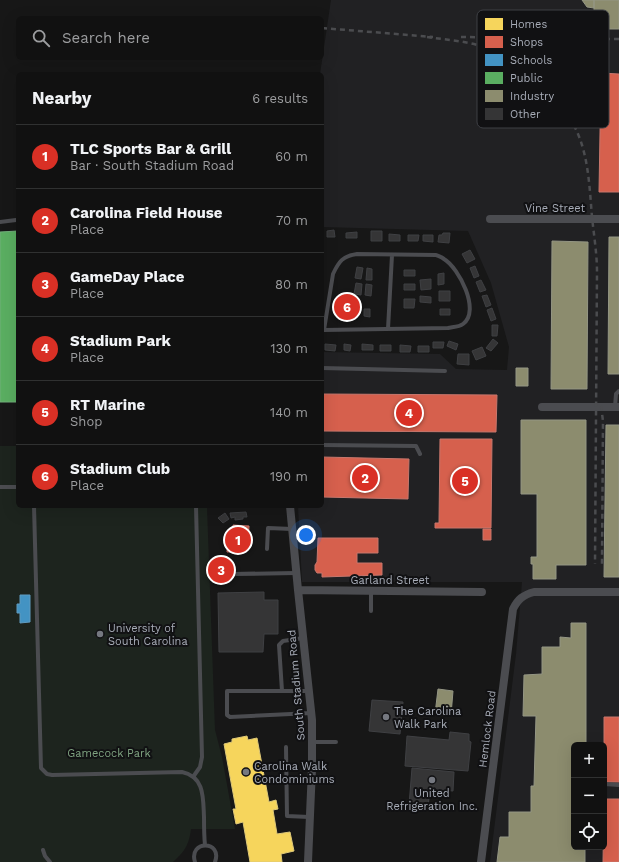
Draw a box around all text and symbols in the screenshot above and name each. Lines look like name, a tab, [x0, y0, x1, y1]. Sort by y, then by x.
legend	[477, 10, 609, 128]
search box	[16, 16, 324, 60]
text: Homes	[510, 18, 547, 31]
icon: search	[30, 27, 52, 49]
text: Search here	[62, 29, 150, 47]
text: Shops	[510, 36, 543, 49]
text: Schools	[510, 54, 553, 67]
text: Public	[510, 72, 543, 85]
text: Nearby	[32, 88, 91, 108]
text: Industry	[510, 90, 555, 103]
text: 6 results	[252, 91, 308, 106]
text: Other	[510, 108, 541, 121]
text: TLC Sports Bar & Grill	[70, 140, 231, 158]
text: 1	[42, 149, 48, 164]
text: 60 m	[275, 149, 308, 164]
text: Bar · South Stadium Road	[70, 158, 234, 173]
street label: Vine Street	[525, 202, 585, 215]
text: Carolina Field House	[70, 204, 222, 222]
text: 2	[41, 213, 49, 228]
text: 70 m	[276, 213, 308, 228]
text: Place	[70, 222, 104, 237]
text: GameDay Place	[70, 268, 184, 286]
text: 3	[41, 277, 49, 292]
text: 80 m	[275, 277, 308, 292]
text: Place	[70, 286, 104, 301]
pin: 6	[334, 292, 360, 322]
text: Stadium Park	[70, 332, 171, 350]
text: 4	[41, 341, 49, 356]
text: 130 m	[270, 341, 308, 356]
text: Place	[70, 350, 104, 365]
text: RT Marine	[70, 396, 145, 414]
pin: 4	[396, 398, 422, 428]
text: 5	[41, 405, 49, 420]
text: 140 m	[270, 405, 308, 420]
text: Shop	[70, 414, 102, 429]
text: Stadium Club	[70, 460, 170, 478]
pin: 2	[352, 463, 378, 493]
pin: 5	[452, 466, 478, 496]
text: 6	[41, 469, 49, 484]
text: 190 m	[270, 469, 308, 484]
text: Place	[70, 478, 104, 493]
pin: 1	[225, 525, 251, 555]
your location	[296, 525, 316, 545]
pin: 3	[208, 555, 234, 585]
street label: Garland Street	[351, 574, 430, 587]
place label: University of South Carolina	[108, 622, 188, 648]
marker: University of South Carolina	[95, 629, 105, 639]
street label: South Stadium Road	[285, 629, 308, 741]
street label: Hemlock Road	[476, 690, 499, 768]
place label: The Carolina Walk Park	[394, 705, 461, 731]
marker: The Carolina Walk Park	[381, 712, 391, 722]
map controls	[571, 742, 607, 850]
button: +	[571, 742, 607, 778]
park label: Gamecock Park	[67, 747, 151, 760]
place label: Carolina Walk Condominiums	[254, 760, 335, 786]
marker: Carolina Walk Condominiums	[241, 767, 251, 777]
marker: United Refrigeration Inc.	[427, 775, 437, 785]
button: −	[571, 778, 607, 814]
place label: United Refrigeration Inc.	[386, 787, 478, 813]
button: locate	[571, 814, 607, 850]

